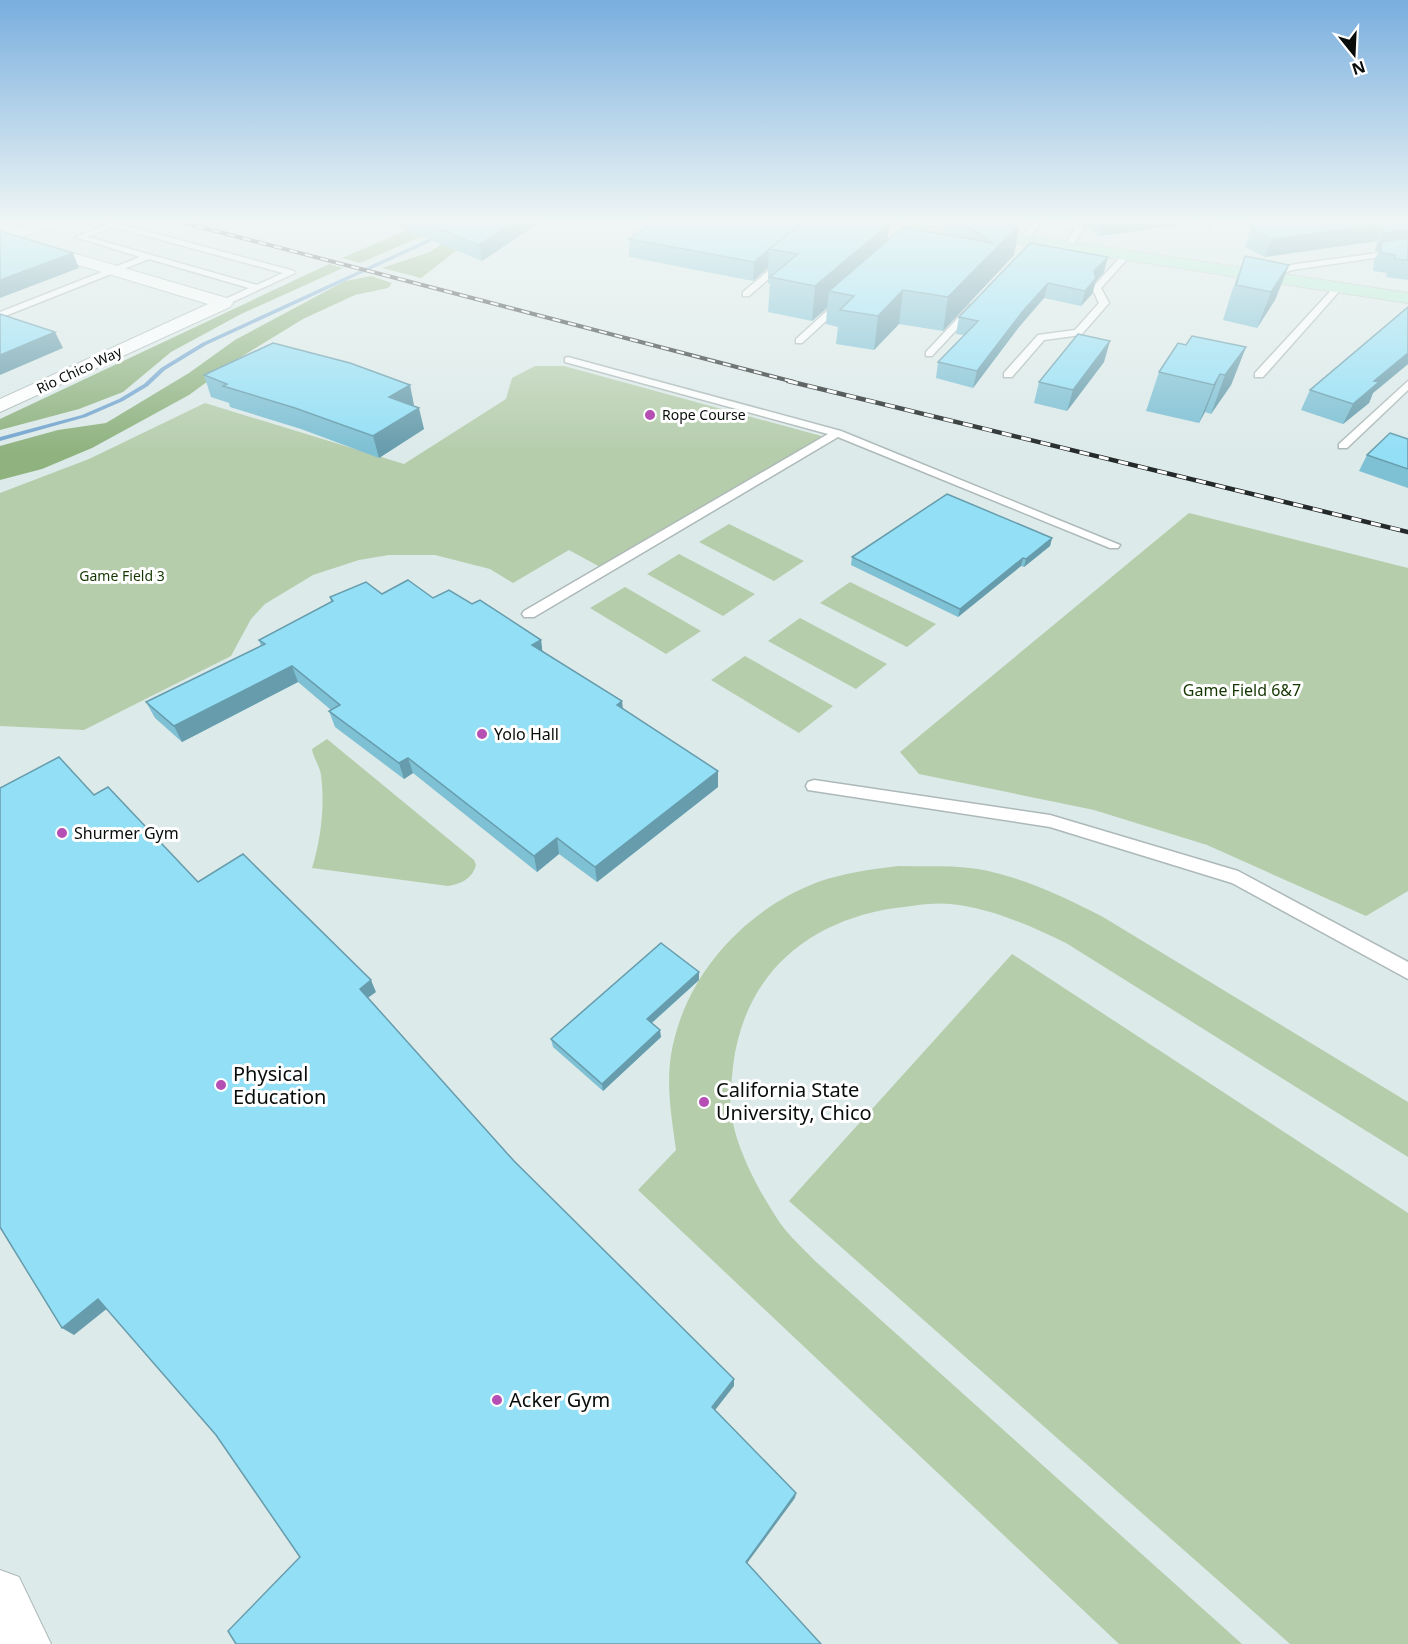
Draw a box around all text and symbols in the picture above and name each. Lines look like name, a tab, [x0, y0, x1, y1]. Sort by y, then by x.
north arrow	[1324, 24, 1384, 84]
text: N	[1349, 56, 1368, 81]
street label: Rio Chico Way	[33, 341, 125, 398]
place label: Rope Course	[662, 405, 746, 424]
marker: Rope Course	[643, 408, 657, 422]
park label: Game Field 3	[79, 566, 165, 585]
park label: Game Field 6&7	[1183, 679, 1301, 701]
place label: Yolo Hall	[494, 723, 559, 745]
marker: Yolo Hall	[475, 727, 489, 741]
place label: Shurmer Gym	[74, 822, 179, 844]
marker: Shurmer Gym	[55, 826, 69, 840]
place label: Physical Education	[233, 1060, 326, 1110]
place label: California State University, Chico	[716, 1076, 872, 1126]
marker: Physical Education	[214, 1078, 228, 1092]
marker: California State University, Chico	[697, 1095, 711, 1109]
place label: Acker Gym	[509, 1386, 610, 1413]
marker: Acker Gym	[490, 1393, 504, 1407]

